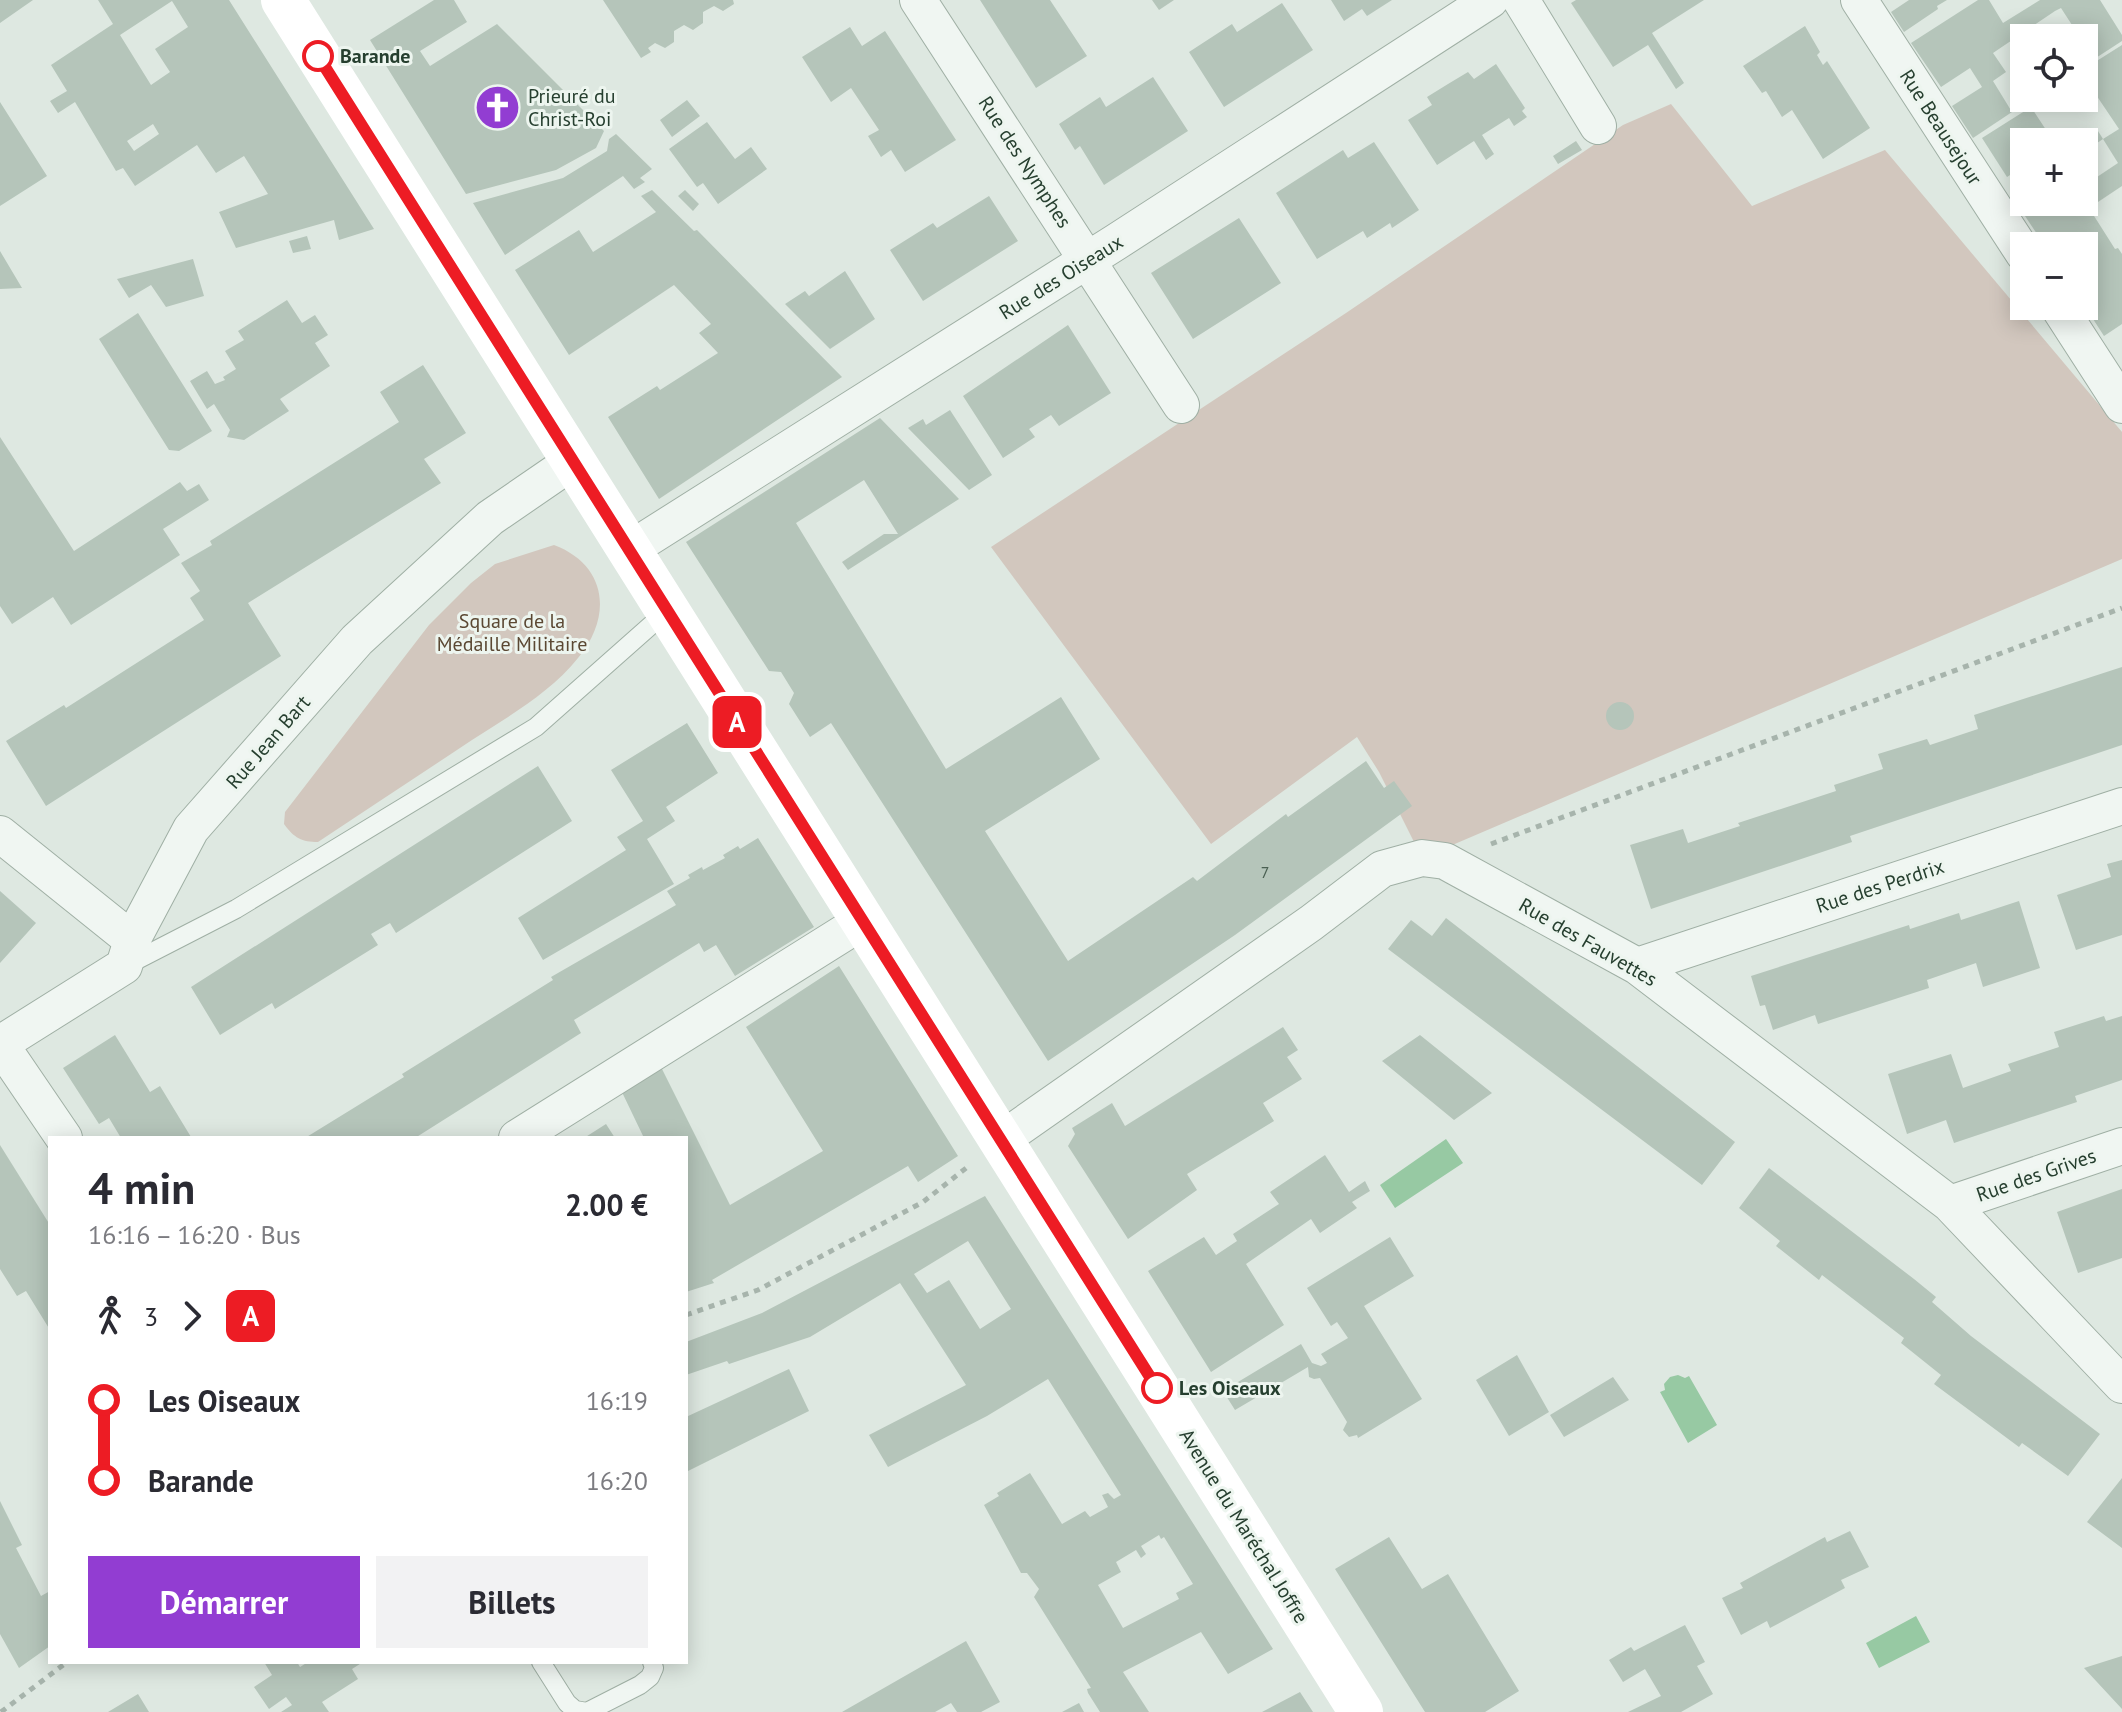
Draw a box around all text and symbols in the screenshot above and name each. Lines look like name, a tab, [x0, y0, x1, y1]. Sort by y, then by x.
map controls	[2010, 24, 2098, 320]
button: locate	[2010, 24, 2098, 112]
marker: Barande	[303, 41, 333, 71]
place label: Barande	[340, 43, 411, 69]
street label: Rue Beausejour	[1894, 64, 1988, 190]
place label: Prieuré du Christ-Roi	[528, 83, 615, 132]
church icon: Prieuré du Christ-Roi	[473, 84, 521, 132]
street label: Rue des Nymphes	[973, 91, 1077, 233]
button: +	[2010, 128, 2098, 216]
street label: Rue des Oiseaux	[994, 229, 1128, 325]
button: −	[2010, 232, 2098, 320]
park label: Square de la Médaille Militaire	[437, 608, 587, 657]
street label: Rue Jean Bart	[220, 690, 316, 794]
line badge: A	[711, 696, 763, 748]
text: A	[729, 703, 745, 740]
street label: Rue des Perdrix	[1813, 853, 1947, 919]
house number: 7	[1261, 862, 1269, 882]
street label: Rue des Fauvettes	[1514, 892, 1662, 992]
street label: Rue des Grives	[1973, 1142, 2099, 1208]
text: 4 min	[88, 1159, 195, 1216]
text: 2.00 €	[565, 1185, 648, 1224]
text: 16:16 – 16:20 · Bus	[88, 1218, 301, 1251]
icon: walk	[88, 1294, 132, 1338]
icon: forward	[170, 1294, 214, 1338]
text: A	[242, 1297, 259, 1334]
text: 3	[144, 1300, 158, 1333]
marker: Les Oiseaux	[1142, 1373, 1172, 1403]
place label: Les Oiseaux	[1179, 1375, 1281, 1401]
text: Les Oiseaux	[148, 1381, 300, 1420]
text: 16:19	[586, 1384, 648, 1417]
street label: Avenue du Maréchal Joffre	[1174, 1424, 1314, 1628]
text: Barande	[148, 1461, 254, 1500]
text: 16:20	[586, 1464, 648, 1497]
button: Démarrer	[88, 1556, 360, 1648]
button: Billets	[376, 1556, 648, 1648]

